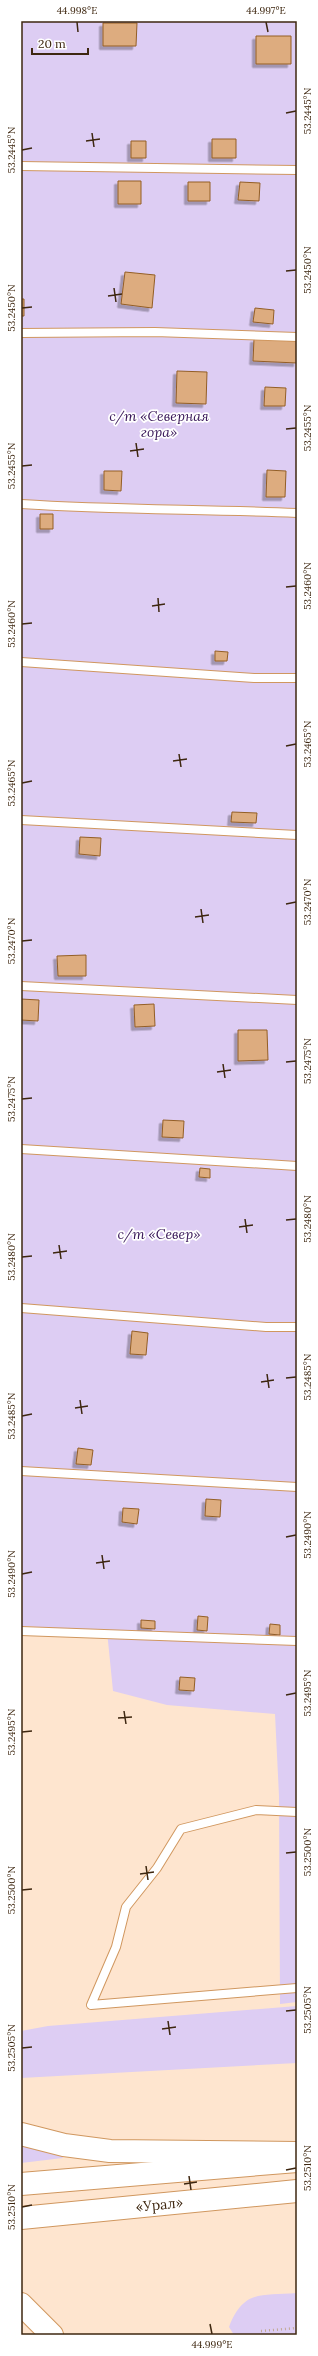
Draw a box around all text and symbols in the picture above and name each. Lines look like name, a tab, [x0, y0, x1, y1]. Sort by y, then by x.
text: 44.998°E	[57, 4, 97, 17]
text: 44.997°E	[246, 4, 286, 17]
scale bar	[32, 30, 88, 56]
text: 20 m	[38, 36, 66, 51]
text: 53.2445°N	[301, 87, 314, 134]
text: 53.2445°N	[5, 126, 18, 173]
text: 53.2450°N	[301, 246, 314, 294]
text: 53.2450°N	[5, 284, 18, 332]
text: 53.2455°N	[301, 404, 314, 451]
park label: с/т «Северная гора»	[109, 407, 209, 441]
text: 53.2455°N	[5, 442, 18, 489]
text: 53.2460°N	[301, 562, 314, 610]
text: 53.2460°N	[5, 600, 18, 648]
text: 53.2465°N	[301, 720, 314, 767]
text: 53.2465°N	[5, 759, 18, 806]
text: 53.2470°N	[301, 878, 314, 925]
text: 53.2470°N	[5, 917, 18, 964]
text: 53.2475°N	[301, 1038, 314, 1084]
text: 53.2475°N	[5, 1076, 18, 1122]
text: 53.2480°N	[301, 1195, 314, 1243]
park label: с/т «Север»	[117, 1225, 201, 1243]
text: 53.2480°N	[5, 1233, 18, 1281]
text: 53.2485°N	[301, 1353, 314, 1400]
text: 53.2485°N	[5, 1392, 18, 1439]
text: 53.2490°N	[301, 1511, 314, 1559]
text: 53.2490°N	[5, 1550, 18, 1598]
text: 53.2495°N	[301, 1669, 314, 1716]
text: 53.2495°N	[5, 1708, 18, 1755]
text: 53.2500°N	[301, 1827, 314, 1876]
text: 53.2500°N	[5, 1865, 18, 1914]
text: 53.2505°N	[301, 1986, 314, 2034]
text: 53.2505°N	[5, 2024, 18, 2072]
text: 53.2510°N	[301, 2145, 314, 2191]
text: 53.2510°N	[5, 2184, 18, 2230]
street label: «Урал»	[135, 2193, 184, 2216]
text: 44.999°E	[192, 2338, 232, 2351]

